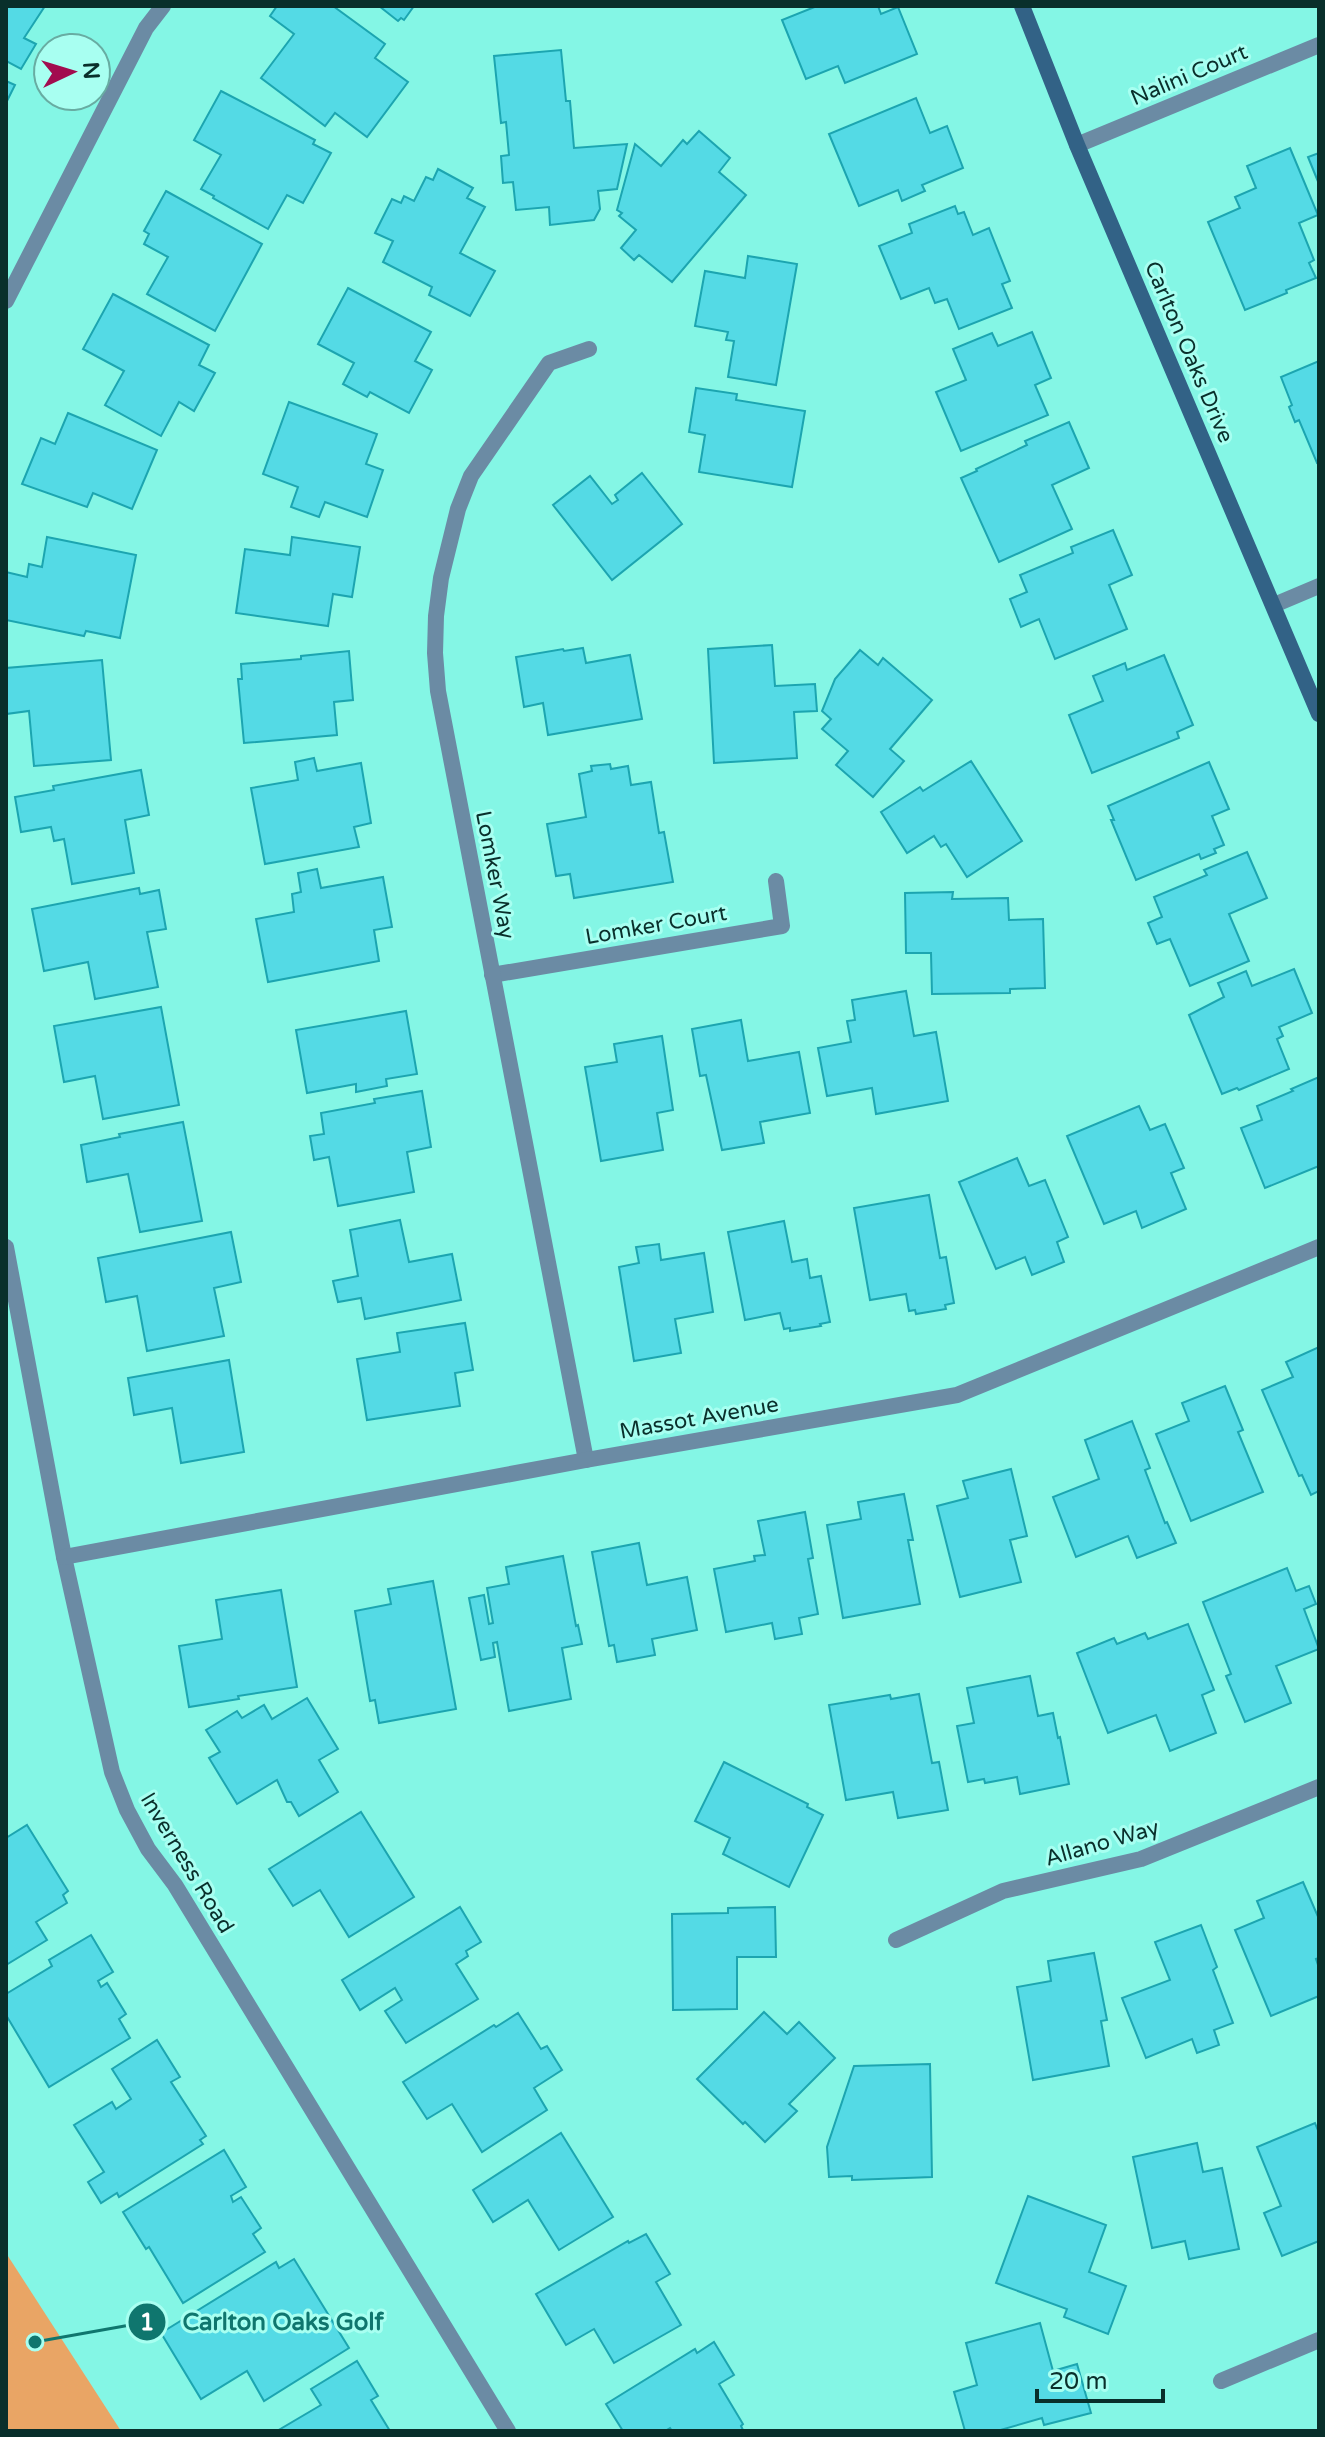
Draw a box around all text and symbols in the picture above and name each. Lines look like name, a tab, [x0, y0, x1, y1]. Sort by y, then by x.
north arrow	[32, 32, 112, 112]
street label: Nalini Court	[1127, 39, 1251, 111]
text: N	[77, 61, 105, 80]
street label: Carlton Oaks Drive	[1139, 257, 1239, 447]
street label: Lomker Way	[470, 809, 520, 941]
street label: Lomker Court	[583, 900, 729, 950]
street label: Massot Avenue	[618, 1391, 780, 1445]
street label: Inverness Road	[135, 1788, 239, 1938]
street label: Allano Way	[1042, 1814, 1162, 1872]
callout: Carlton Oaks Golf	[127, 2298, 400, 2346]
text: 1	[139, 2308, 155, 2337]
text: Carlton Oaks Golf	[182, 2308, 384, 2337]
scale bar	[1037, 2353, 1163, 2403]
text: 20 m	[1049, 2367, 1107, 2396]

